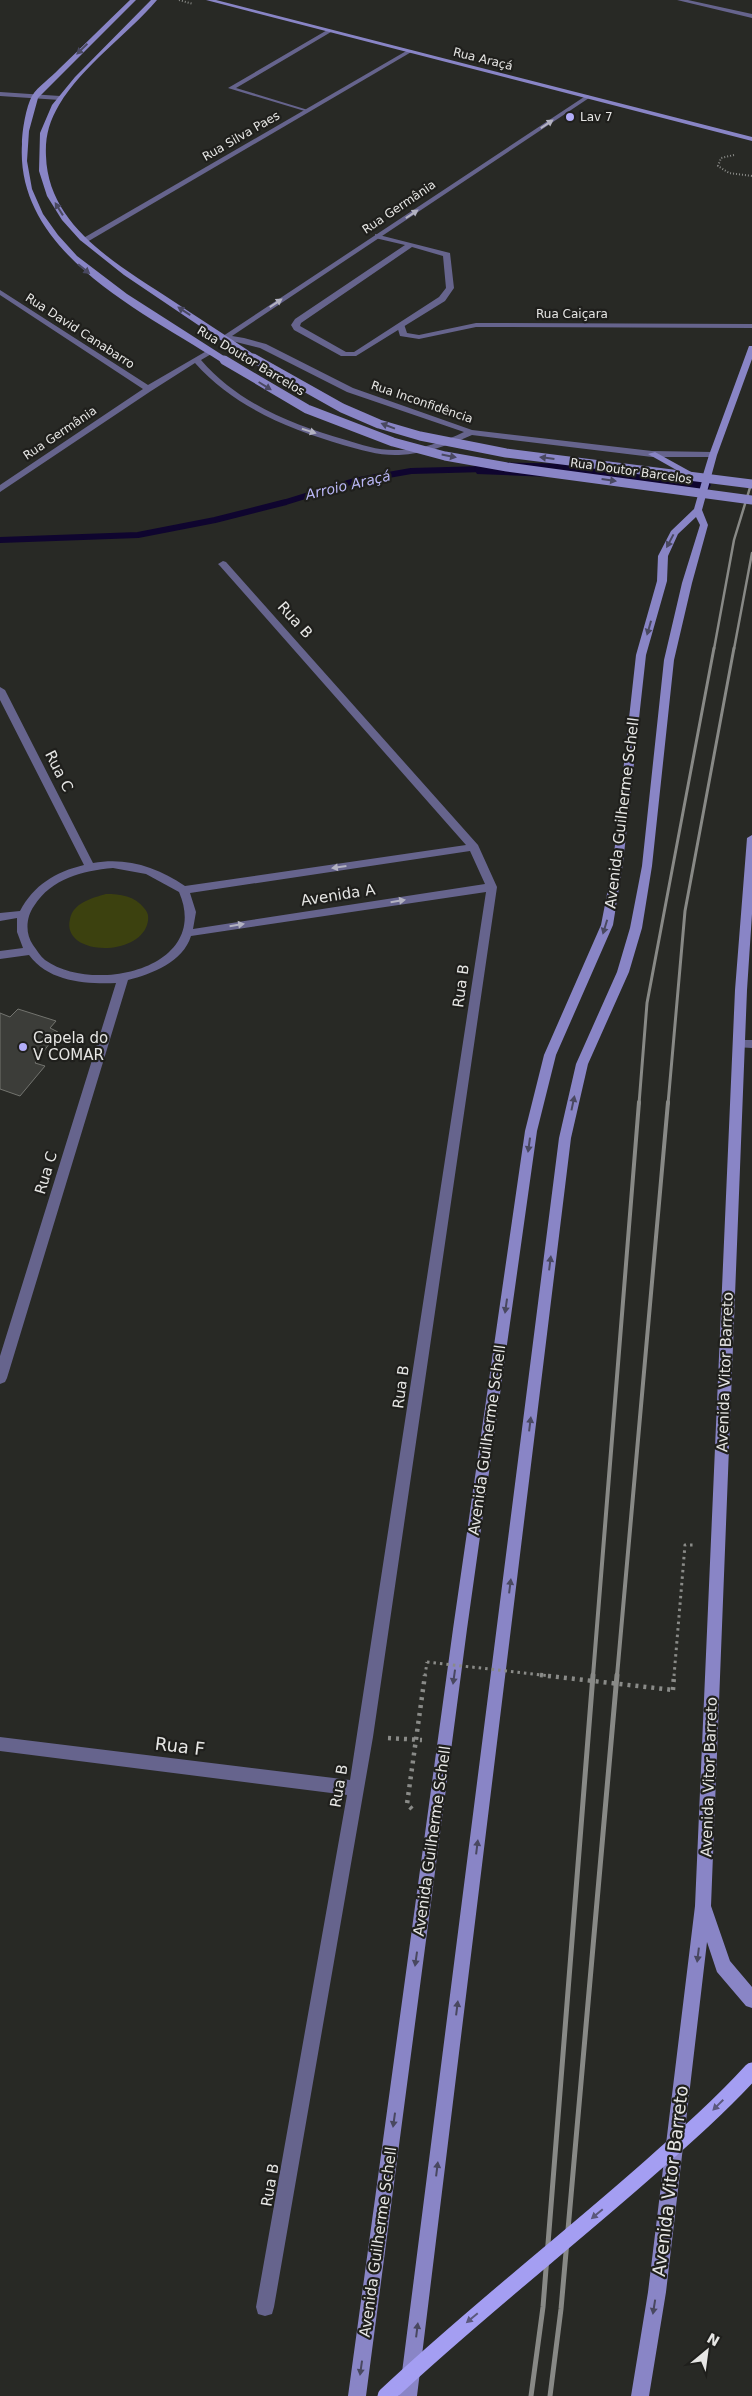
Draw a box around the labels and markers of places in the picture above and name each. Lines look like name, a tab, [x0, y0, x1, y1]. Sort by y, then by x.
place label: Lav 7	[580, 110, 613, 124]
marker: Lav 7	[564, 111, 576, 123]
place label: Capela do V COMAR	[33, 1029, 108, 1064]
marker: Capela do V COMAR	[17, 1041, 29, 1053]

